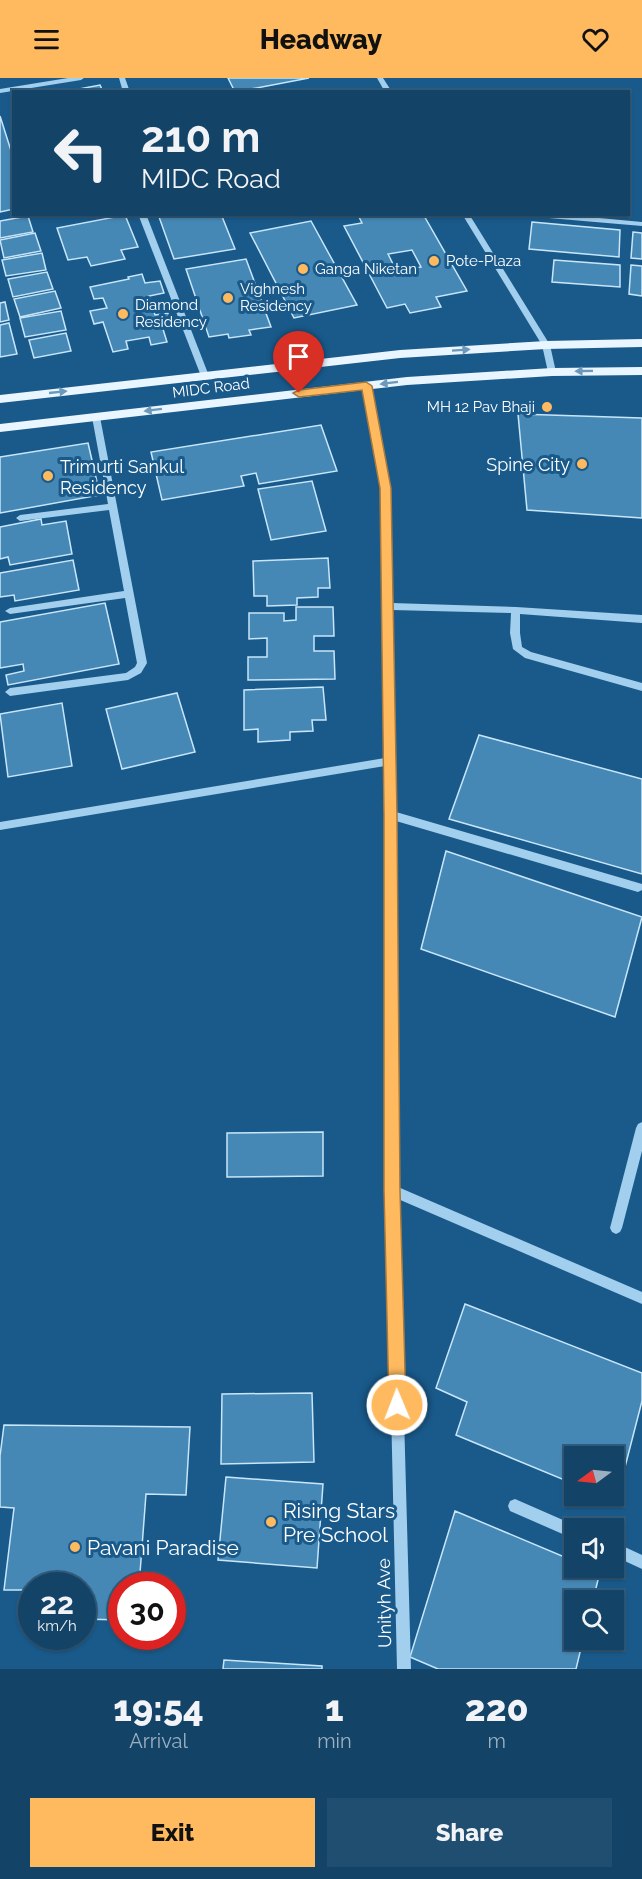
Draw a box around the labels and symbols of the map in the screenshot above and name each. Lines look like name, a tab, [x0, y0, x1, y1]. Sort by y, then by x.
place label: Pote-Plaza	[446, 252, 521, 270]
marker: Pote-Plaza	[427, 254, 441, 268]
place label: Ganga Niketan	[315, 260, 417, 278]
marker: Ganga Niketan	[296, 262, 310, 276]
place label: Vighnesh Residency	[240, 280, 312, 315]
marker: Vighnesh Residency	[221, 291, 235, 305]
place label: Diamond Residency	[135, 296, 207, 331]
marker: Diamond Residency	[116, 307, 130, 321]
pin	[273, 331, 324, 393]
one-way arrow	[451, 345, 470, 355]
one-way arrow	[574, 367, 593, 376]
street label: MIDC Road	[171, 374, 251, 402]
one-way arrow	[379, 378, 398, 388]
one-way arrow	[49, 387, 68, 397]
place label: MH 12 Pav Bhaji	[427, 398, 535, 416]
marker: MH 12 Pav Bhaji	[540, 400, 554, 414]
one-way arrow	[144, 405, 163, 415]
place label: Spine City	[486, 454, 570, 475]
place label: Trimurti Sankul Residency	[60, 456, 184, 498]
marker: Spine City	[575, 457, 589, 471]
marker: Trimurti Sankul Residency	[41, 469, 55, 483]
position arrow	[365, 1373, 429, 1437]
north arrow	[564, 1446, 624, 1506]
place label: Rising Stars Pre School	[283, 1498, 395, 1547]
marker: Rising Stars Pre School	[264, 1515, 278, 1529]
place label: Pavani Paradise	[87, 1535, 239, 1560]
marker: Pavani Paradise	[68, 1540, 82, 1554]
street label: Unityh Ave	[373, 1558, 395, 1648]
speed limit sign: 30	[108, 1572, 186, 1650]

